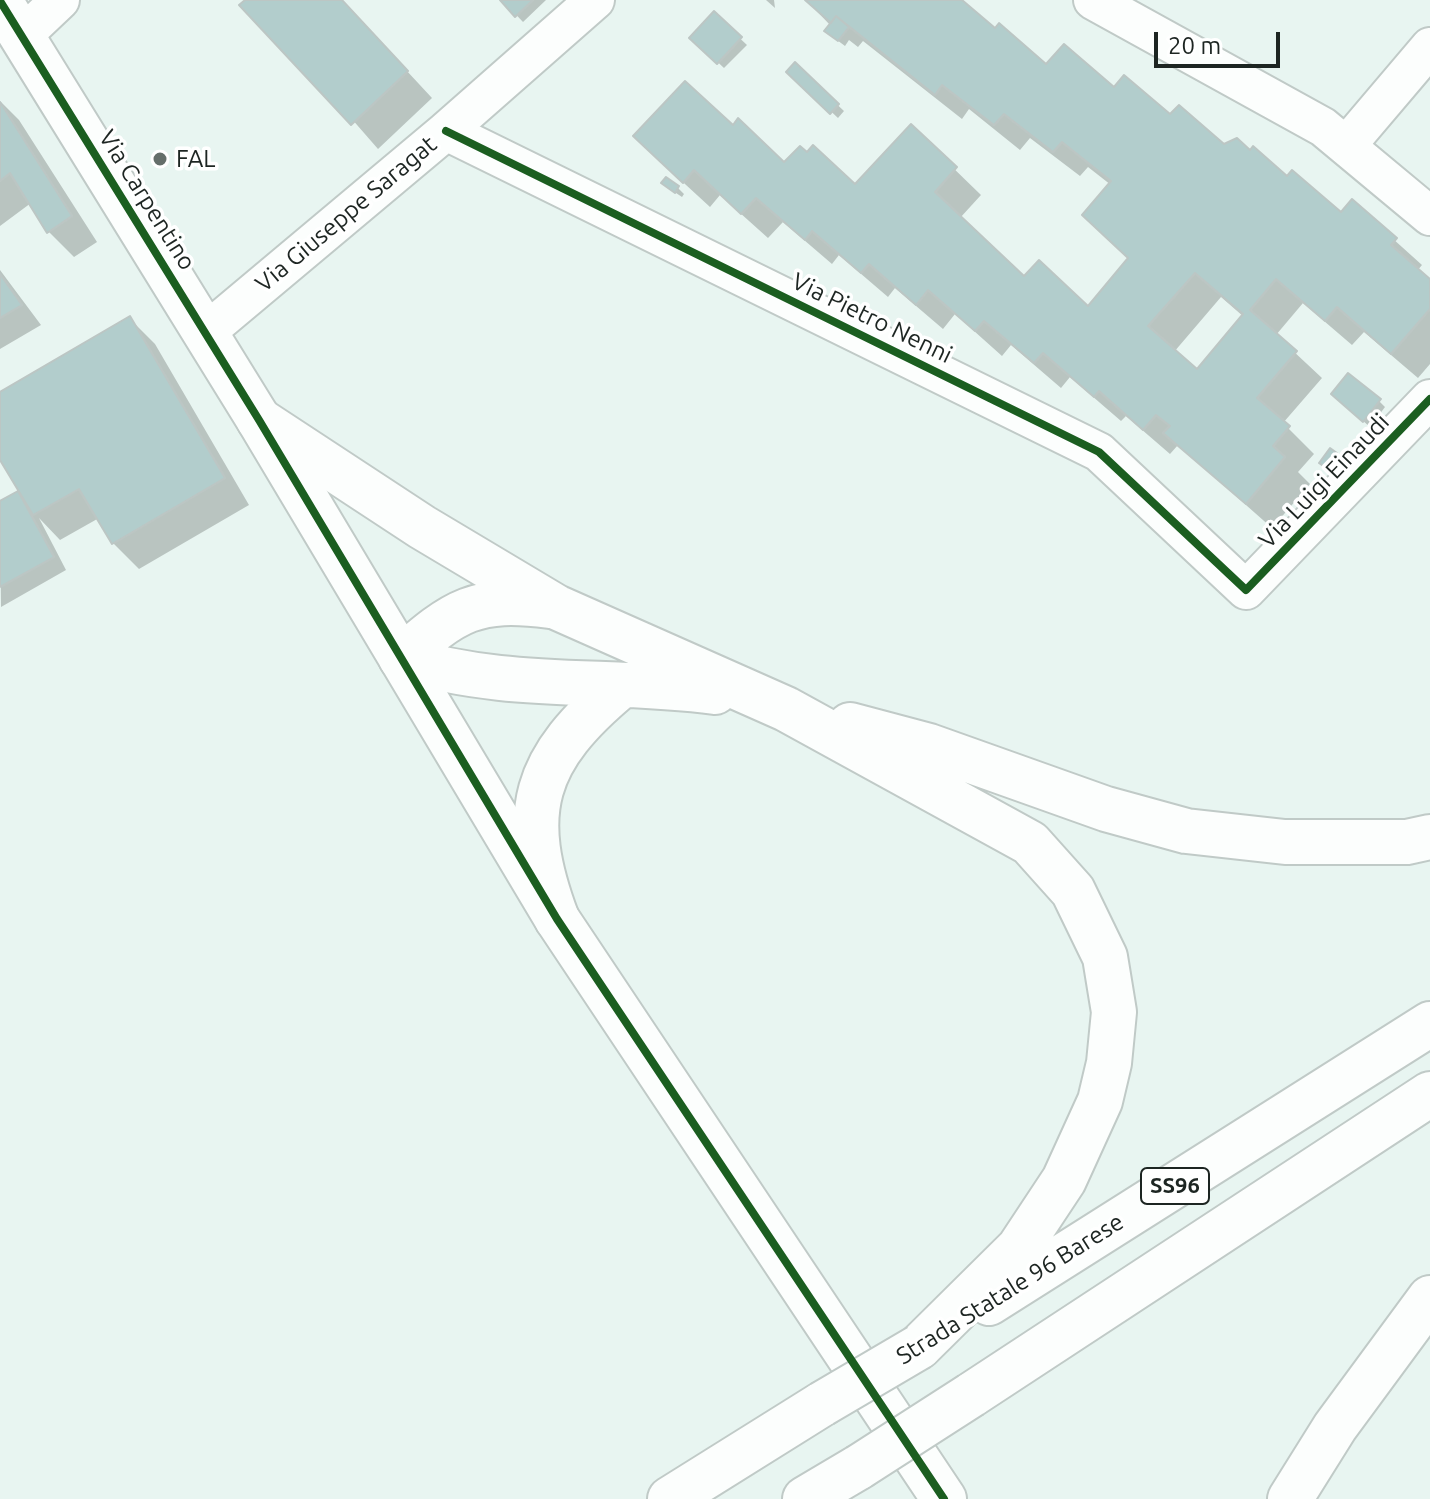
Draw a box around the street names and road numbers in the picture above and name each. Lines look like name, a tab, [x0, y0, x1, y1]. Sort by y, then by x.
street label: Via Carpentino	[92, 125, 202, 275]
street label: Via Giuseppe Saragat	[250, 130, 442, 298]
street label: Via Pietro Nenni	[787, 267, 957, 369]
street label: Via Luigi Einaudi	[1253, 408, 1395, 554]
road number: SS96	[1141, 1168, 1209, 1204]
street label: Strada Statale 96 Barese	[891, 1207, 1129, 1371]

